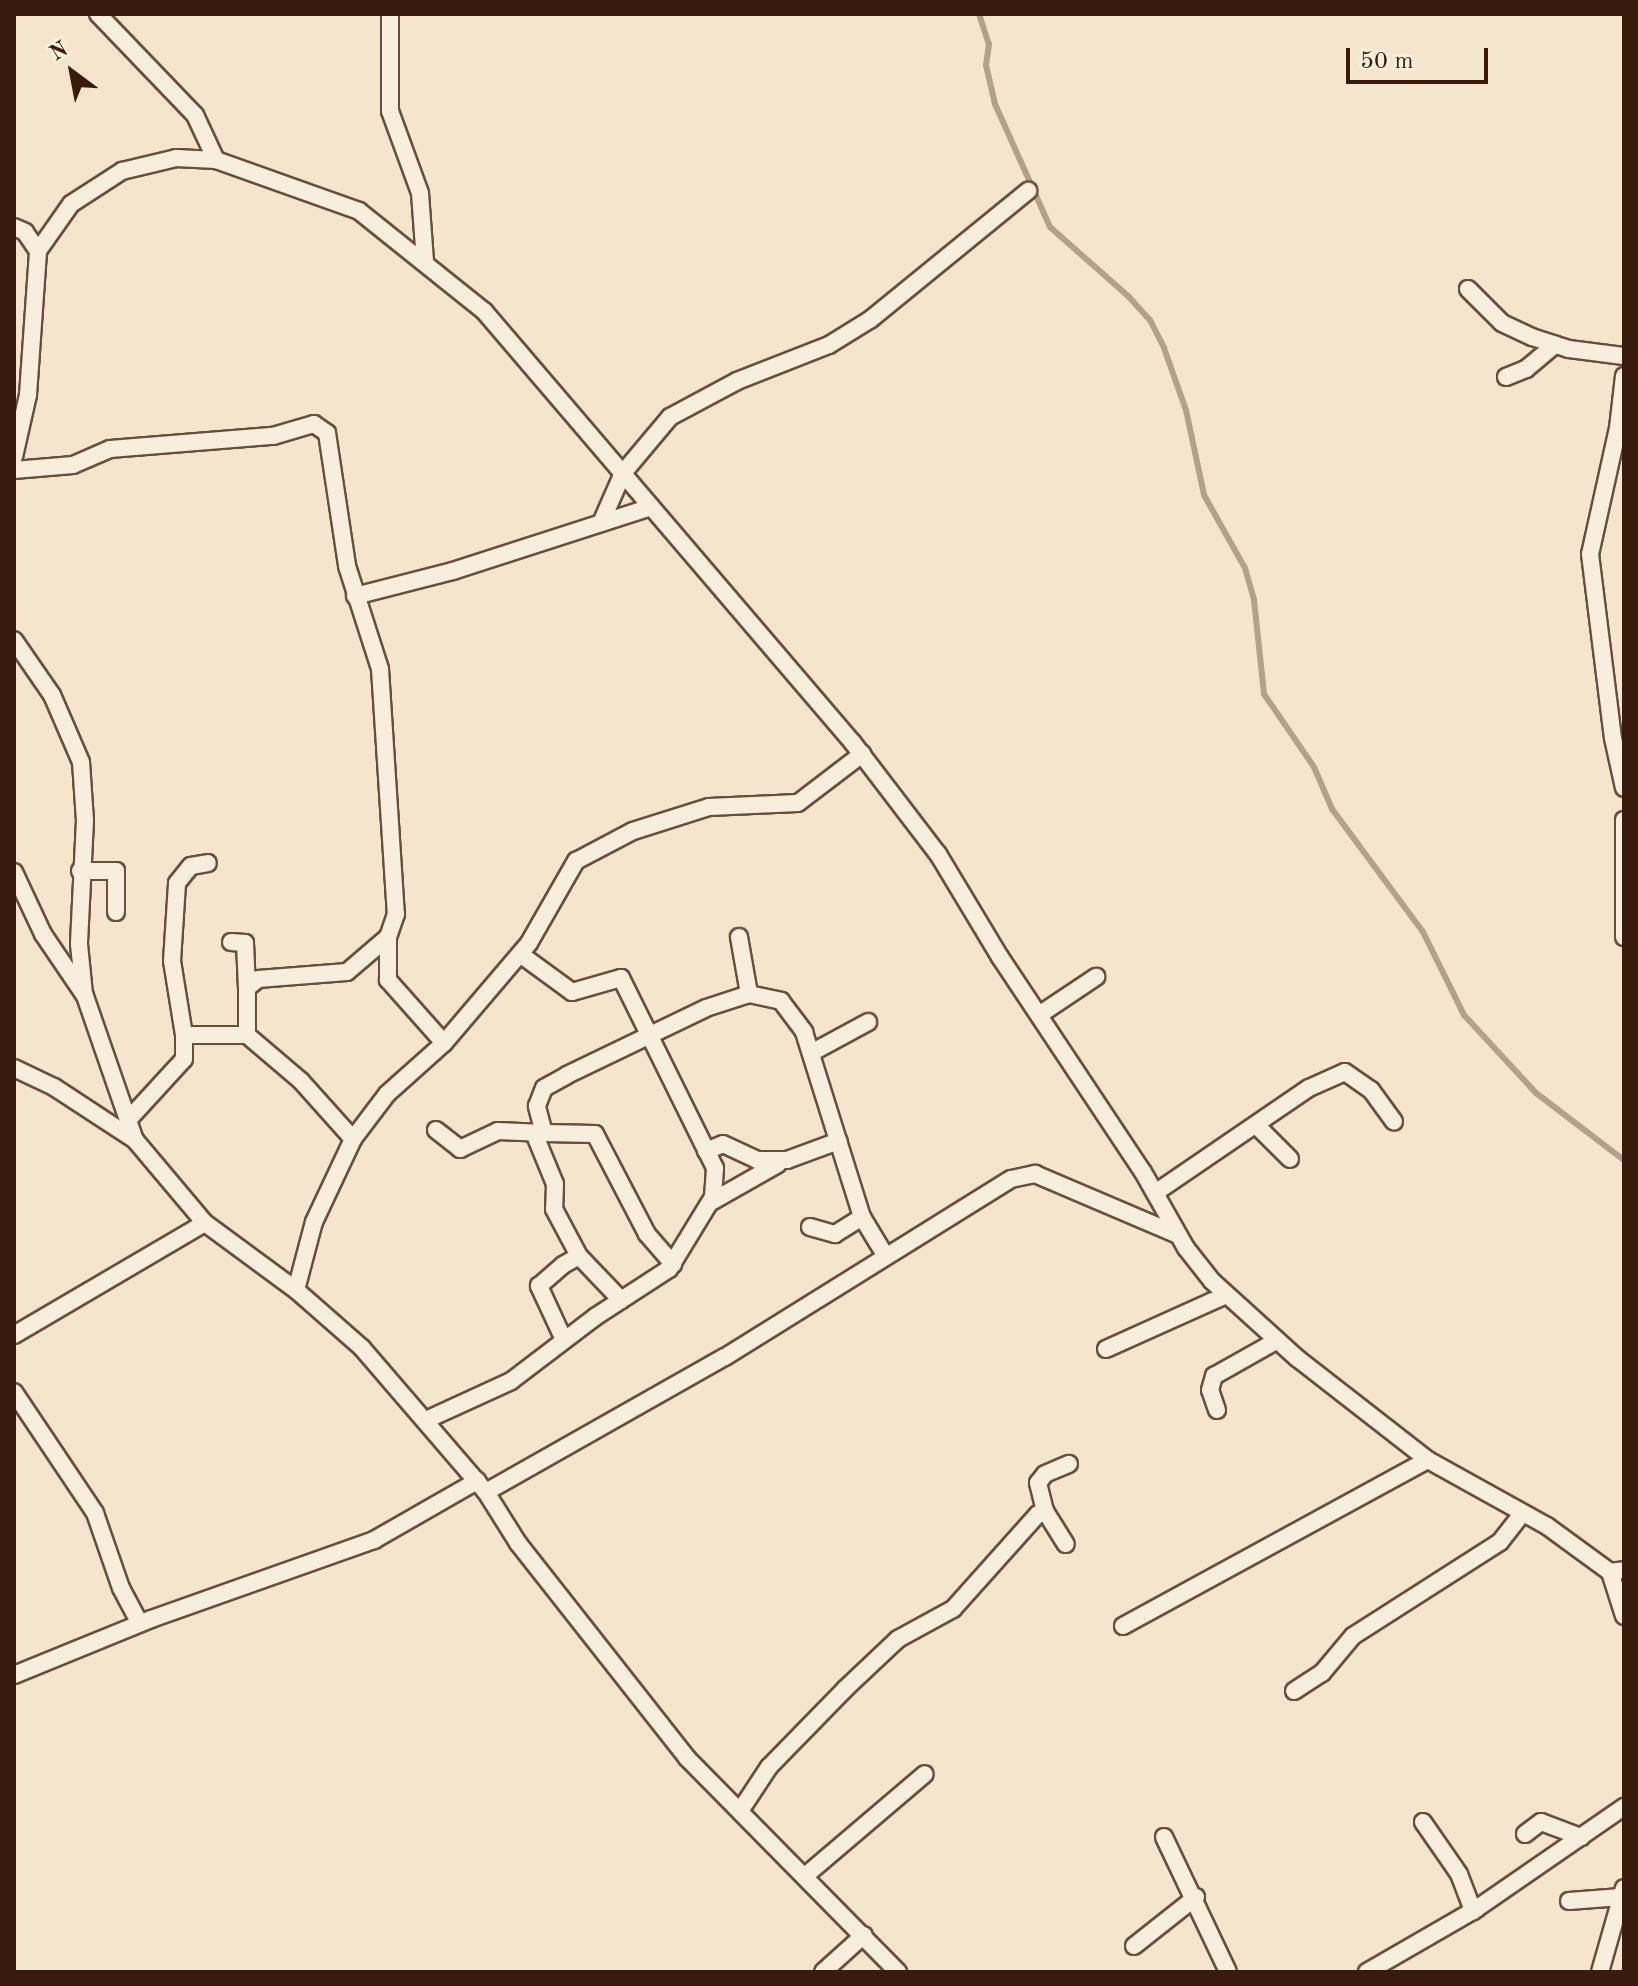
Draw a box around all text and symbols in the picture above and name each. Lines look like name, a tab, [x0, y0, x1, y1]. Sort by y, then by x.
north arrow	[32, 32, 112, 112]
scale bar	[1350, 32, 1492, 82]
text: N	[46, 38, 72, 65]
text: 50 m	[1360, 50, 1414, 74]

